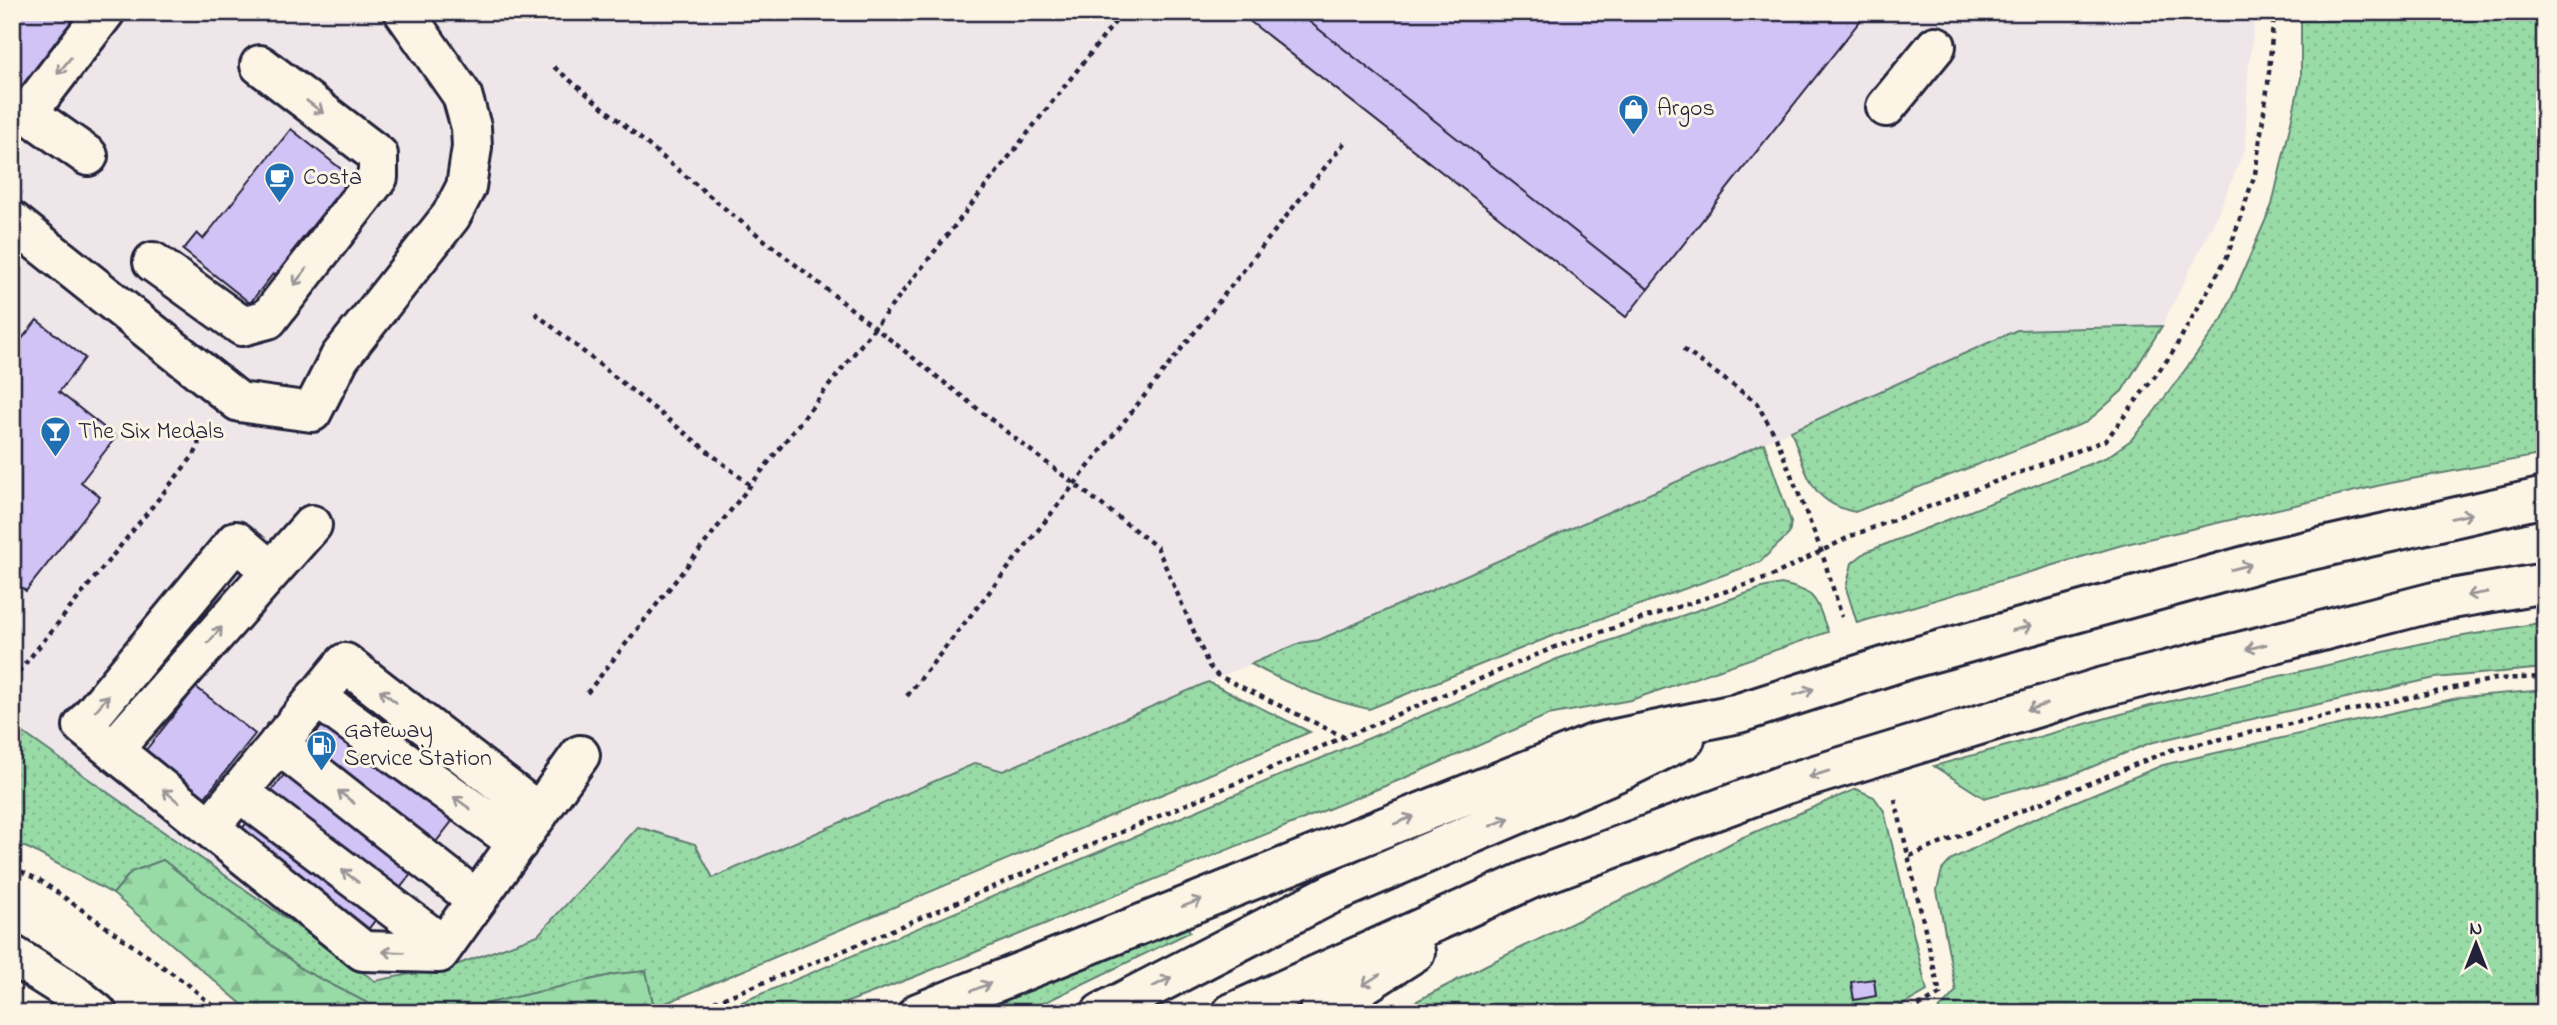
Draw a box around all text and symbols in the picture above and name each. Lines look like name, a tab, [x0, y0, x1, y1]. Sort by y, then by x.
one-way arrow	[56, 57, 71, 75]
shop icon: Argos	[1617, 92, 1651, 136]
place label: Argos	[1657, 92, 1715, 127]
one-way arrow	[305, 99, 323, 114]
cafe icon: Costa	[263, 161, 297, 205]
place label: Costa	[303, 161, 362, 196]
one-way arrow	[293, 267, 308, 286]
bar icon: The Six Medals	[38, 415, 72, 459]
place label: The Six Medals	[78, 415, 224, 450]
one-way arrow	[2451, 508, 2473, 521]
one-way arrow	[2230, 560, 2252, 573]
one-way arrow	[2467, 588, 2489, 601]
one-way arrow	[2010, 620, 2032, 633]
one-way arrow	[206, 627, 223, 644]
one-way arrow	[2246, 642, 2268, 655]
one-way arrow	[1792, 685, 1814, 698]
one-way arrow	[379, 689, 398, 704]
one-way arrow	[94, 694, 110, 712]
one-way arrow	[2026, 701, 2048, 714]
place label: Gateway Service Station	[344, 714, 492, 777]
fuel station icon: Gateway Service Station	[304, 728, 338, 772]
one-way arrow	[1809, 768, 1831, 781]
one-way arrow	[162, 789, 181, 804]
one-way arrow	[338, 789, 356, 804]
one-way arrow	[453, 796, 472, 810]
one-way arrow	[1393, 813, 1414, 826]
one-way arrow	[1489, 815, 1511, 828]
one-way arrow	[341, 868, 360, 883]
one-way arrow	[1181, 896, 1203, 908]
north arrow	[2442, 909, 2512, 979]
text: N	[2470, 916, 2483, 943]
one-way arrow	[382, 945, 405, 958]
one-way arrow	[1362, 973, 1382, 987]
one-way arrow	[1151, 974, 1172, 988]
one-way arrow	[969, 980, 991, 993]

